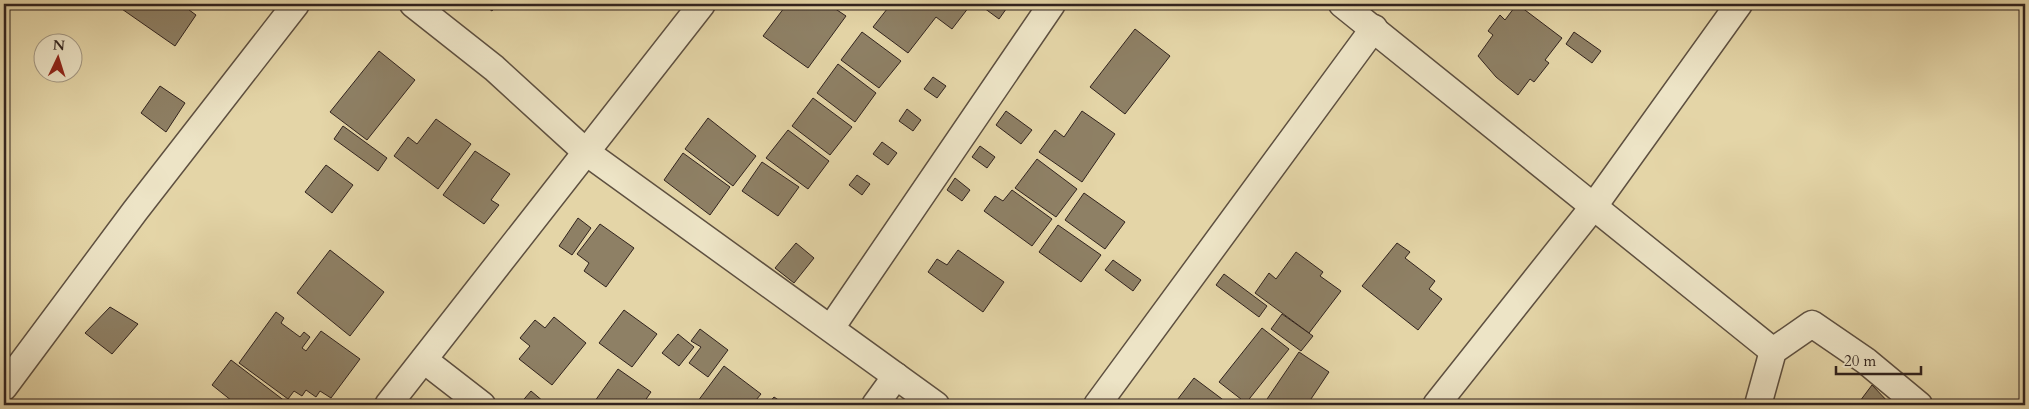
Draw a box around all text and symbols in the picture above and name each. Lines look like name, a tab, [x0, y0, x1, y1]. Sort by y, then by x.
north arrow	[32, 32, 82, 82]
text: N	[52, 36, 66, 55]
scale bar	[1836, 344, 1922, 376]
text: 20 m	[1844, 351, 1876, 371]

